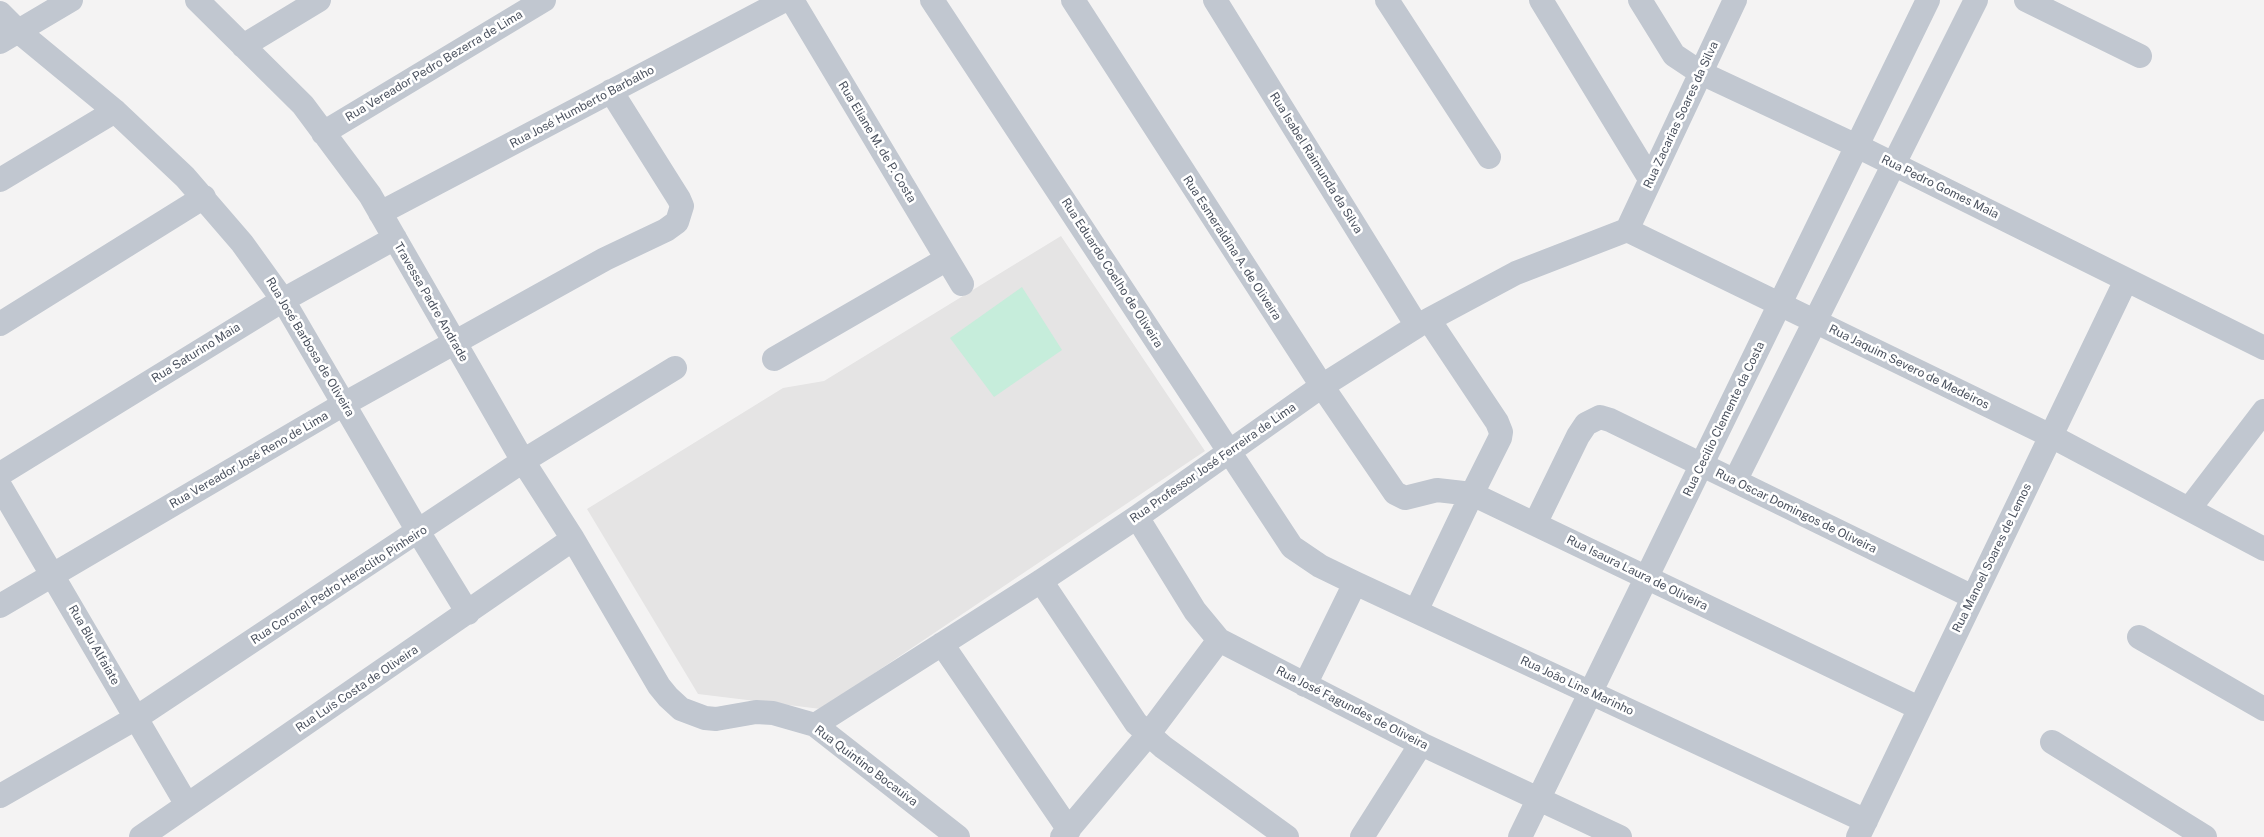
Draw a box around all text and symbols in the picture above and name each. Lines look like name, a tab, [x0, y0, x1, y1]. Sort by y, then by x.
street label: Rua Vereador Pedro Bezerra de Lima	[343, 7, 525, 125]
street label: Rua Zacarias Soares da Silva	[1641, 39, 1721, 191]
street label: Rua José Humberto Barbalho	[507, 63, 657, 151]
street label: Rua Eliane M. de P. Costa	[835, 79, 919, 205]
street label: Rua Isabel Raimunda da Silva	[1267, 90, 1365, 236]
street label: Rua Pedro Gomes Maia	[1879, 152, 2001, 222]
street label: Rua Esmeraldina A. de Oliveira	[1180, 173, 1284, 323]
street label: Rua Eduardo Coelho de Oliveira	[1058, 196, 1166, 350]
street label: Travessa Padre Andrade	[391, 240, 471, 364]
street label: Rua José Barbosa de Oliveira	[263, 275, 357, 419]
street label: Rua Saturino Maia	[149, 320, 243, 386]
street label: Rua Jaquim Severo de Medeiros	[1826, 322, 1992, 412]
street label: Rua Cecilio Clemente da Costa	[1680, 339, 1768, 499]
street label: Rua Professor José Ferreira de Lima	[1127, 400, 1299, 526]
street label: Rua Vereador José Reno de Lima	[167, 409, 331, 511]
street label: Rua Oscar Domingos de Oliveira	[1713, 466, 1879, 556]
street label: Rua Manoel Soares de Lemos	[1950, 481, 2034, 635]
street label: Rua Coronel Pedro Heraclito Pinheiro	[248, 523, 430, 647]
street label: Rua Isaura Laura de Oliveira	[1564, 533, 1710, 613]
street label: Rua Blu Alfaiate	[65, 602, 123, 688]
street label: Rua Luís Costa de Oliveira	[293, 643, 421, 735]
street label: Rua João Lins Marinho	[1518, 653, 1636, 719]
street label: Rua José Fagundes de Oliveira	[1274, 663, 1430, 753]
street label: Rua Quintino Bocauiva	[812, 723, 920, 809]

